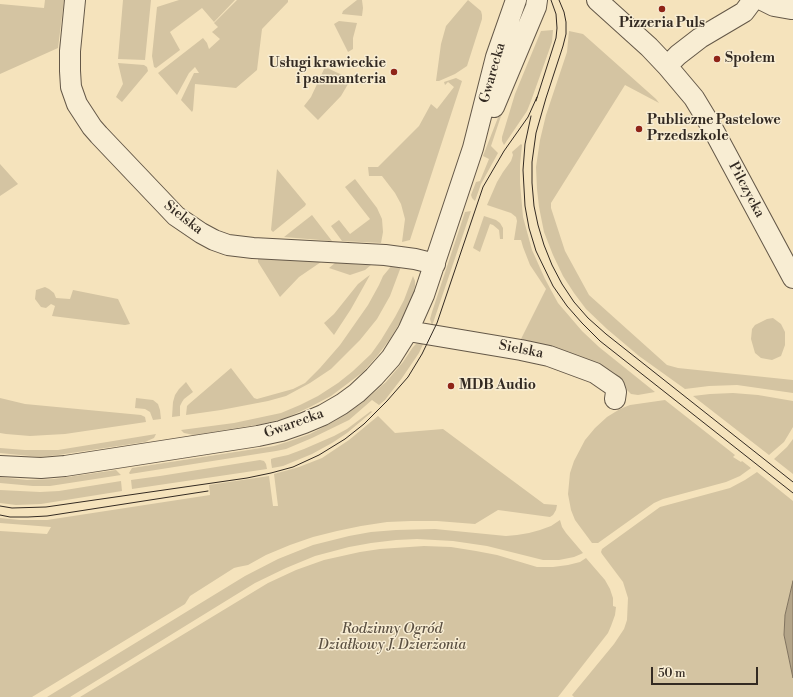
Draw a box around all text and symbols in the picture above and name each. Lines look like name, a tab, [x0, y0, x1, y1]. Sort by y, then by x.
marker: Pizzeria Puls	[657, 4, 667, 14]
place label: Pizzeria Puls	[619, 16, 705, 32]
street label: Gwarecka	[476, 41, 510, 105]
place label: Społem	[725, 51, 775, 67]
marker: Społem	[712, 54, 722, 64]
place label: Usługi krawieckie i pasmanteria	[269, 56, 386, 88]
marker: Usługi krawieckie i pasmanteria	[389, 67, 399, 77]
place label: Publiczne Pastelowe Przedszkole	[647, 113, 781, 146]
marker: Publiczne Pastelowe Przedszkole	[634, 124, 644, 134]
street label: Pilczycka	[724, 159, 768, 221]
street label: Sielska	[160, 198, 206, 238]
street label: Sielska	[497, 337, 545, 363]
place label: MDB Audio	[459, 378, 536, 394]
marker: MDB Audio	[446, 381, 456, 391]
street label: Gwarecka	[262, 405, 326, 443]
park label: Rodzinny Ogród Działkowy J. Dzierżonia	[318, 622, 466, 654]
scale bar	[653, 659, 760, 685]
text: 50 m	[658, 666, 686, 681]

